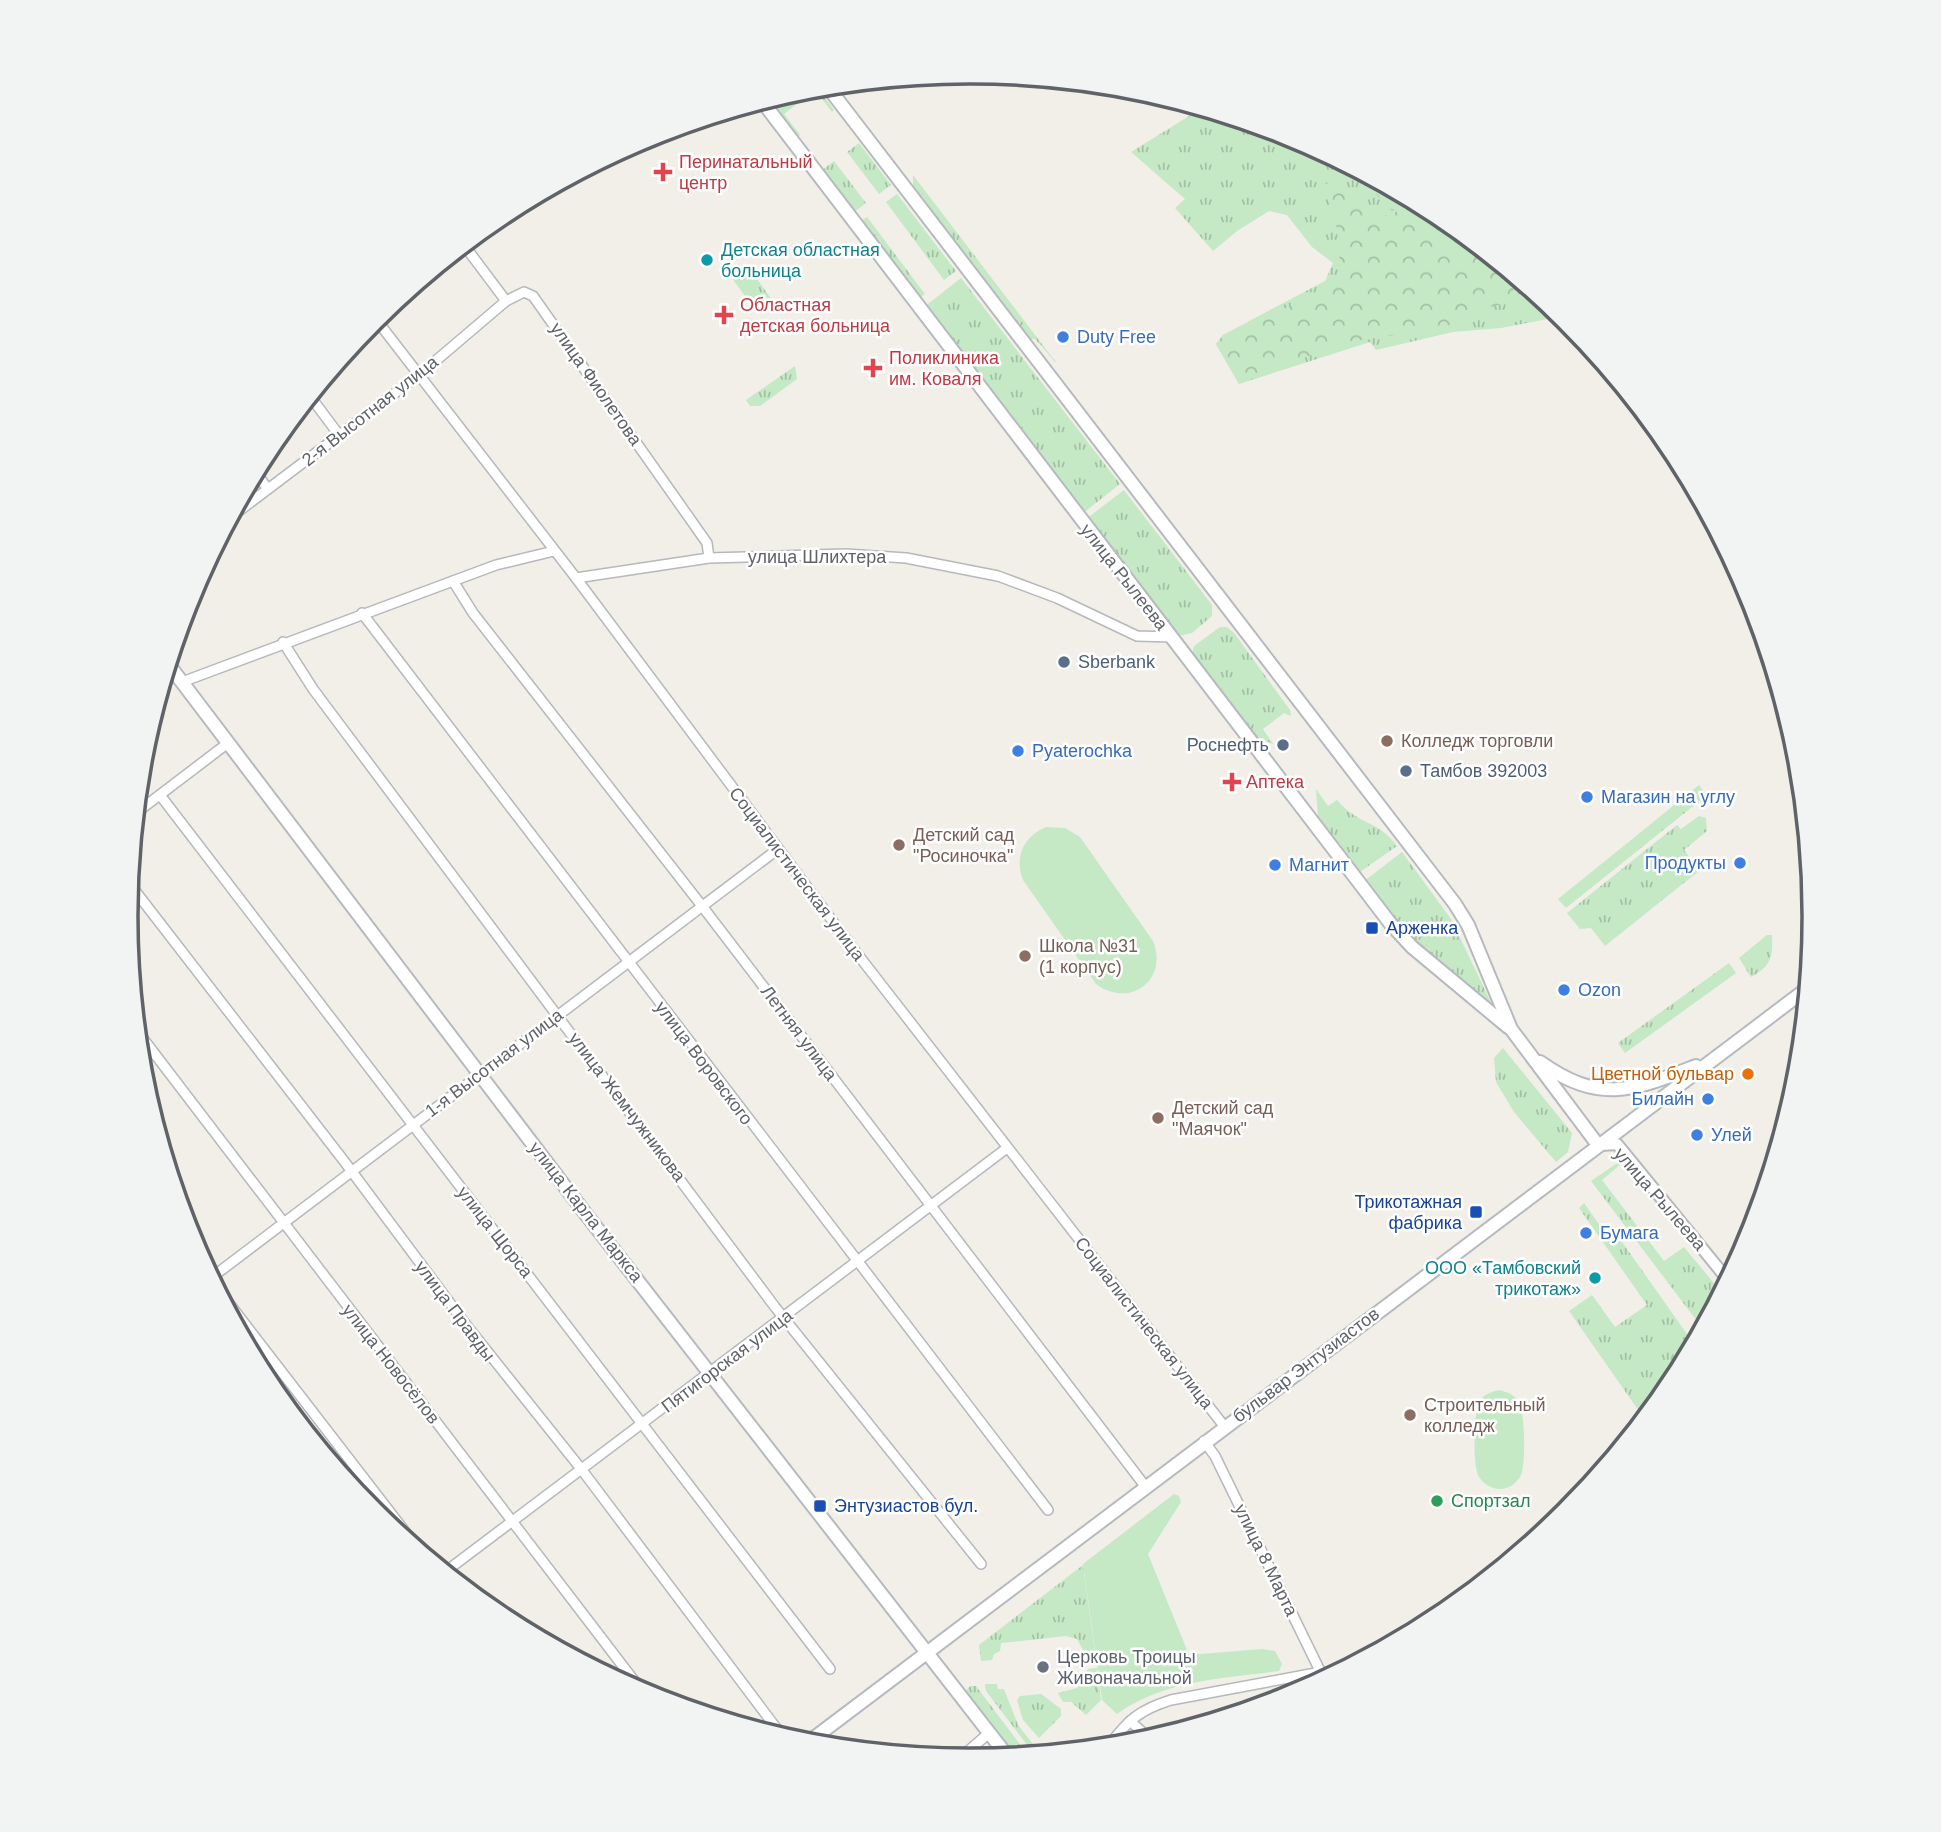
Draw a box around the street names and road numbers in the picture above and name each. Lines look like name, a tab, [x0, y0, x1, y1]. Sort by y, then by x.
street label: улица Фиолетова	[546, 319, 646, 450]
street label: 2-я Высотная улица	[298, 351, 443, 470]
street label: улица Рылеева	[1076, 520, 1172, 635]
street label: улица Шлихтера	[748, 547, 887, 567]
street label: Социалистическая улица	[725, 783, 869, 966]
street label: Летняя улица	[757, 982, 842, 1085]
street label: улица Воровского	[651, 997, 757, 1129]
street label: 1-я Высотная улица	[421, 1004, 567, 1121]
street label: улица Жемчужникова	[564, 1029, 690, 1186]
street label: улица Карла Маркса	[525, 1138, 647, 1287]
street label: улица Рылеева	[1610, 1144, 1711, 1255]
street label: улица Щорса	[453, 1182, 537, 1282]
street label: Социалистическая улица	[1071, 1233, 1218, 1414]
street label: улица Правды	[411, 1257, 499, 1365]
street label: улица Новосёлов	[338, 1300, 444, 1428]
street label: бульвар Энтузиастов	[1229, 1303, 1383, 1427]
street label: Пятигорская улица	[658, 1305, 797, 1417]
street label: улица 8 Марта	[1230, 1501, 1302, 1620]

